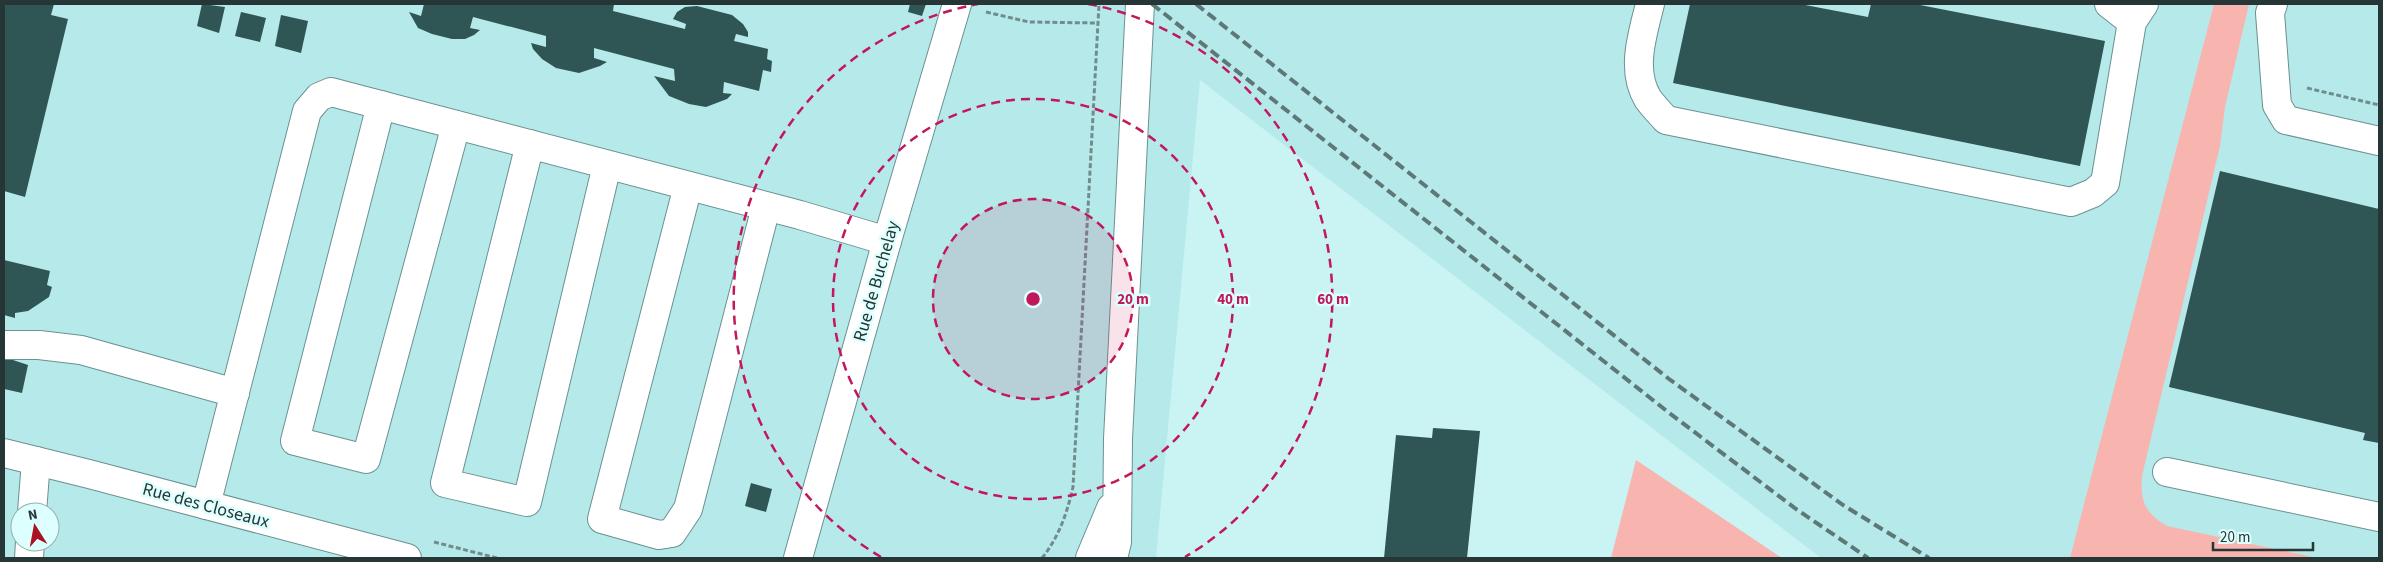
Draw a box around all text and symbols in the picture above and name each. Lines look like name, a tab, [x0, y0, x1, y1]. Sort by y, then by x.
street label: Rue de Buchelay	[847, 217, 906, 344]
text: 20 m	[1117, 289, 1149, 310]
text: 40 m	[1217, 289, 1249, 310]
text: 60 m	[1317, 289, 1349, 310]
centre of rings	[1024, 290, 1042, 308]
street label: Rue des Closeaux	[140, 477, 272, 534]
north arrow	[10, 502, 60, 552]
text: N	[26, 505, 39, 526]
scale bar	[2213, 520, 2313, 552]
text: 20 m	[2220, 527, 2250, 548]

